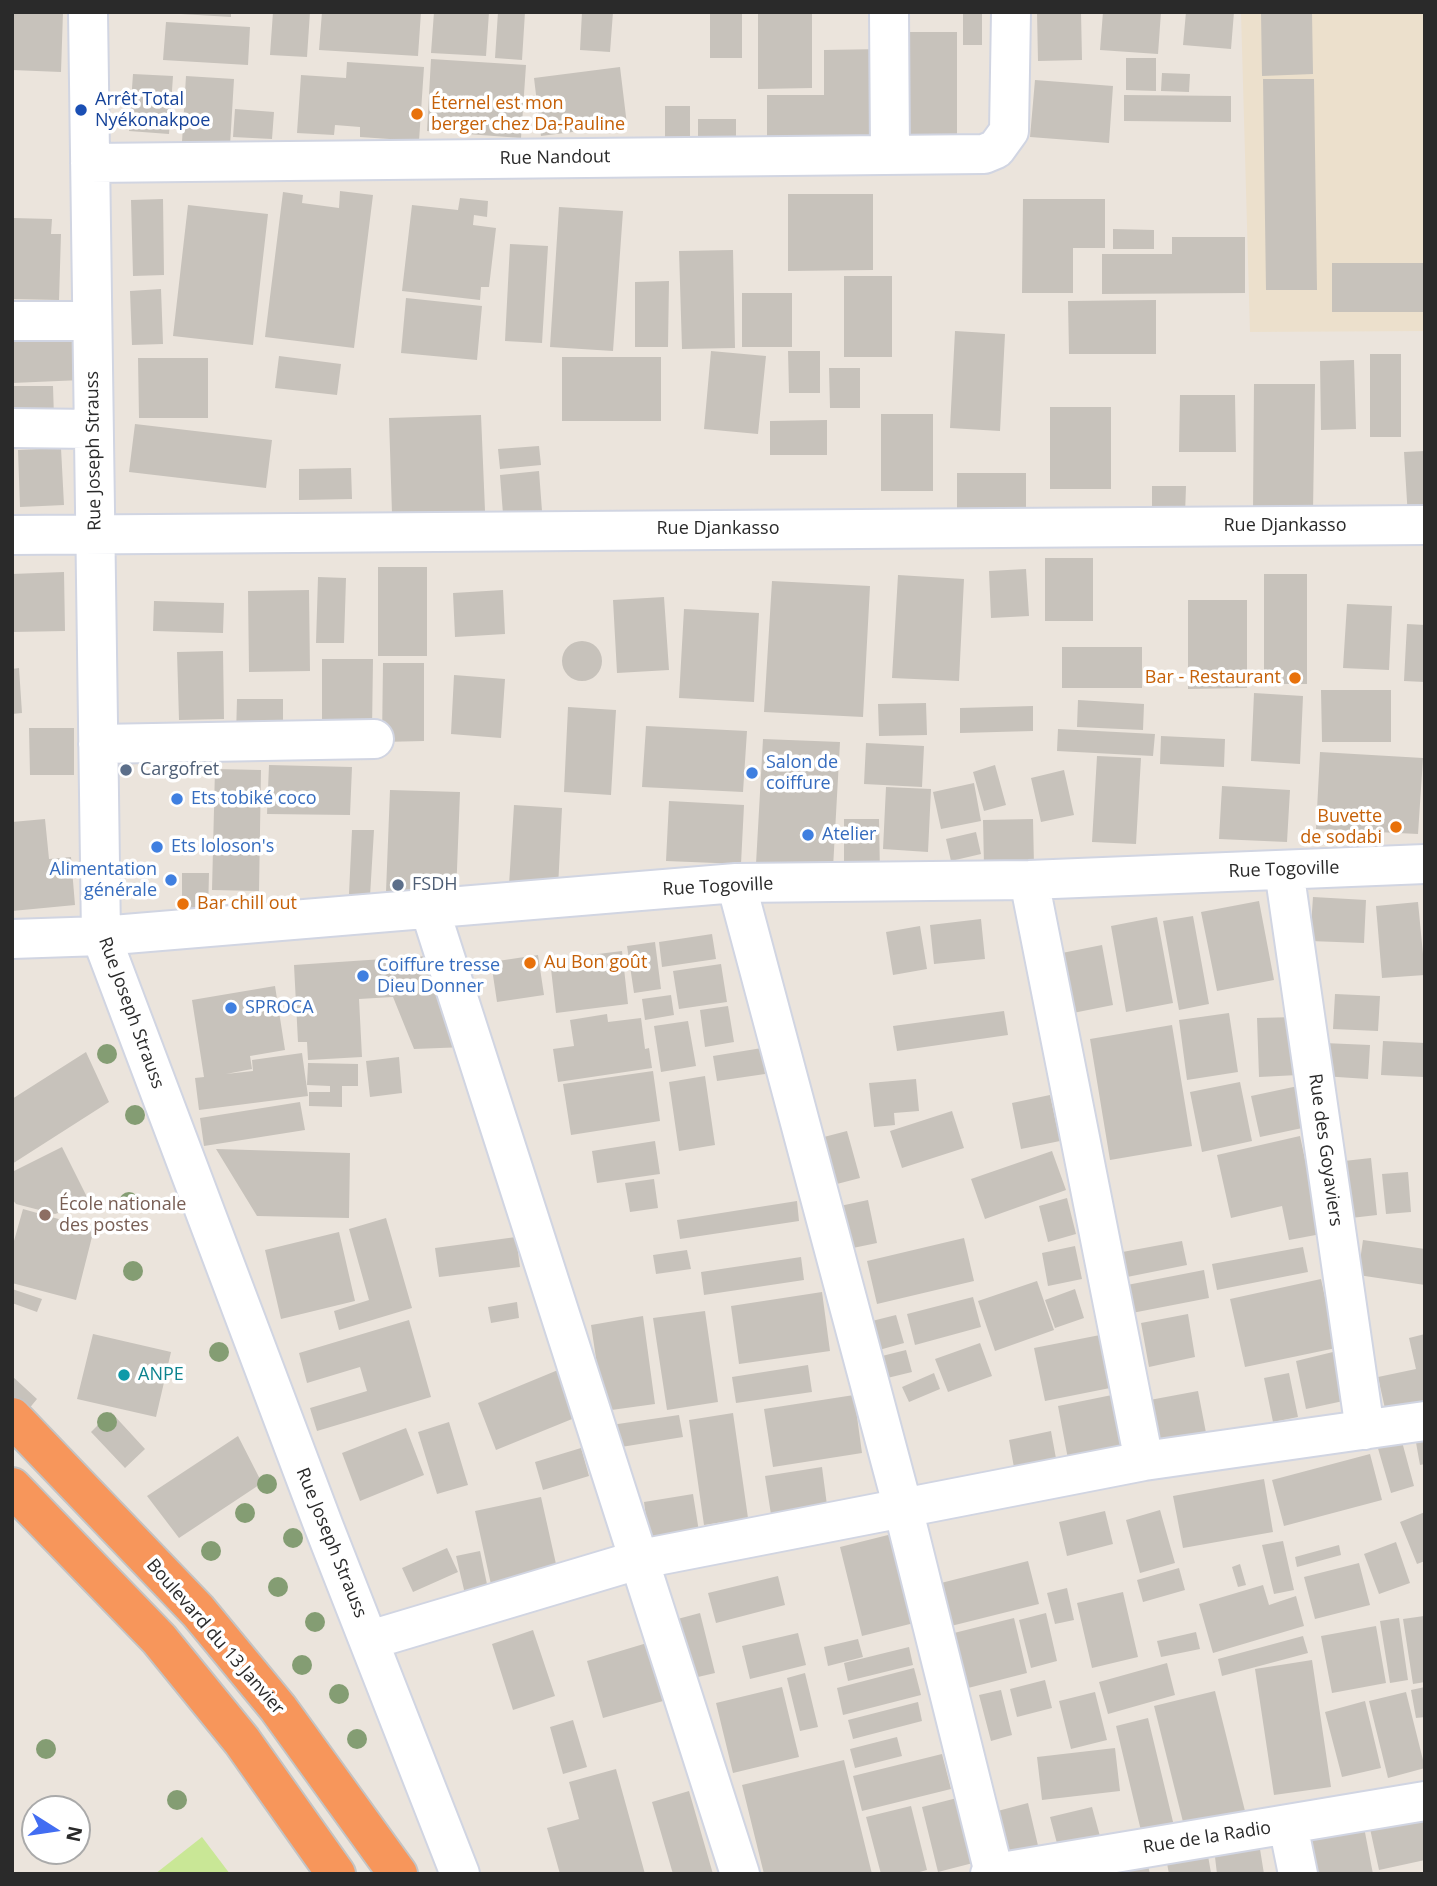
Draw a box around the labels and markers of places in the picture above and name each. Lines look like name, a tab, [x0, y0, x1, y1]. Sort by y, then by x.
place label: Arrêt Total Nyékonakpoe	[95, 89, 210, 132]
place label: Éternel est mon berger chez Da-Pauline	[431, 93, 625, 136]
marker: Arrêt Total Nyékonakpoe	[73, 102, 89, 118]
marker: Éternel est mon berger chez Da-Pauline	[409, 106, 425, 122]
place label: Bar - Restaurant	[1145, 667, 1281, 689]
marker: Bar - Restaurant	[1287, 670, 1303, 686]
place label: Salon de coiffure	[766, 752, 838, 794]
place label: Cargofret	[140, 759, 219, 781]
marker: Cargofret	[118, 762, 134, 778]
marker: Salon de coiffure	[744, 765, 760, 781]
place label: Ets tobiké coco	[191, 788, 317, 810]
marker: Ets tobiké coco	[169, 791, 185, 807]
place label: Buvette de sodabi	[1300, 806, 1382, 848]
marker: Buvette de sodabi	[1388, 819, 1404, 835]
place label: Atelier	[822, 824, 876, 846]
marker: Atelier	[800, 827, 816, 843]
place label: Ets loloson's	[171, 836, 274, 858]
marker: Ets loloson's	[149, 839, 165, 855]
place label: Alimentation générale	[49, 859, 157, 902]
marker: Alimentation générale	[163, 872, 179, 888]
place label: FSDH	[412, 874, 457, 896]
marker: FSDH	[390, 877, 406, 893]
place label: Bar chill out	[197, 893, 297, 915]
marker: Bar chill out	[175, 896, 191, 912]
place label: Au Bon goût	[544, 952, 647, 974]
place label: Coiffure tresse Dieu Donner	[377, 955, 500, 998]
marker: Au Bon goût	[522, 955, 538, 971]
marker: Coiffure tresse Dieu Donner	[355, 968, 371, 984]
place label: SPROCA	[245, 997, 314, 1019]
marker: SPROCA	[223, 1000, 239, 1016]
place label: École nationale des postes	[59, 1194, 186, 1236]
marker: École nationale des postes	[37, 1207, 53, 1223]
place label: ANPE	[138, 1364, 184, 1386]
marker: ANPE	[116, 1367, 132, 1383]

